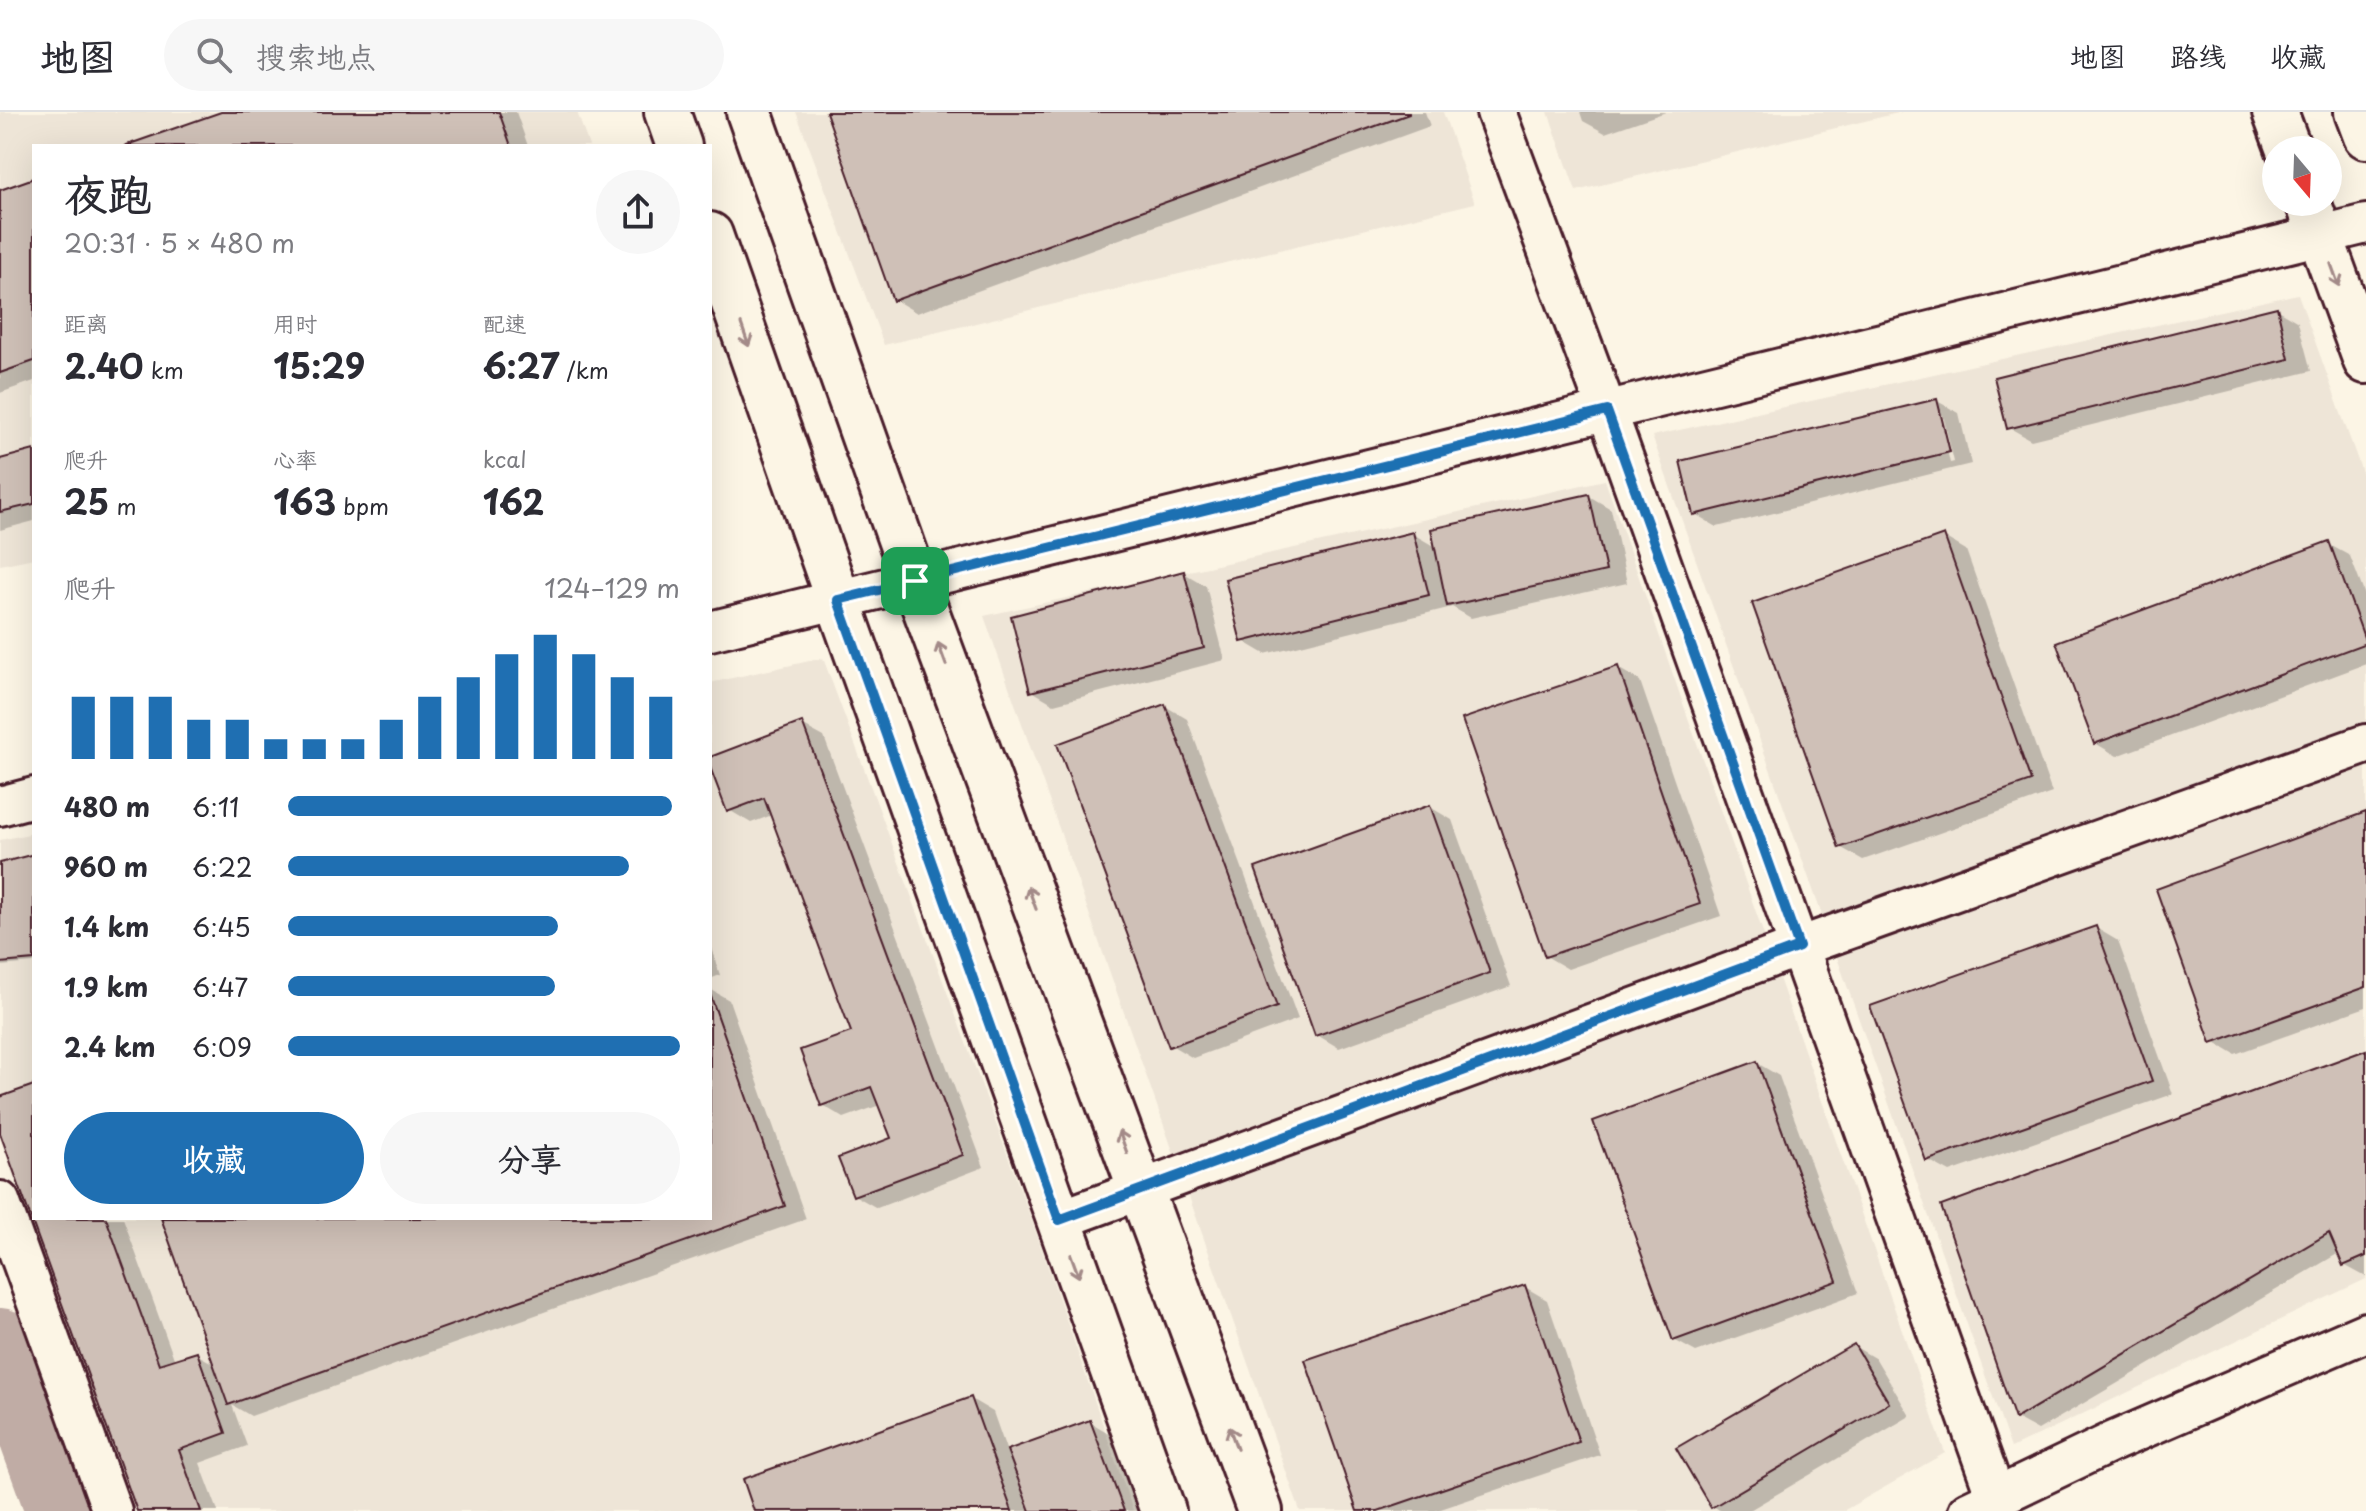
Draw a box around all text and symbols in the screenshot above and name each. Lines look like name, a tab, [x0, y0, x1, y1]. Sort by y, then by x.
search box	[164, 19, 724, 91]
text: 地图	[40, 27, 116, 84]
icon: search	[192, 33, 236, 77]
text: 搜索地点	[256, 33, 376, 78]
text: 地图	[2070, 34, 2126, 77]
text: 路线	[2170, 34, 2226, 77]
text: 收藏	[2270, 34, 2326, 77]
north arrow	[2262, 136, 2342, 216]
map controls	[2262, 136, 2342, 216]
text: 夜跑	[64, 160, 152, 226]
button: share	[596, 170, 680, 254]
text: 20:31 · 5 × 480 m	[64, 223, 295, 262]
one-way arrow	[2328, 262, 2343, 287]
text: 距离	[64, 306, 108, 339]
text: 用时	[273, 306, 317, 339]
text: 配速	[483, 306, 527, 339]
one-way arrow	[739, 322, 753, 347]
text: 2.40	[64, 339, 144, 391]
text: 15:29	[273, 339, 365, 391]
text: 6:27	[483, 339, 559, 391]
text: km	[144, 353, 184, 386]
text: /km	[559, 353, 609, 386]
text: 爬升	[64, 442, 108, 475]
text: 心率	[273, 442, 317, 475]
text: kcal	[483, 442, 527, 475]
text: 25	[64, 475, 109, 527]
text: 163	[273, 475, 336, 527]
text: 162	[483, 475, 544, 527]
text: m	[109, 489, 136, 522]
text: bpm	[336, 489, 389, 522]
pin	[881, 547, 949, 615]
icon: arrive	[893, 559, 937, 603]
text: 爬升	[64, 568, 116, 607]
text: 124–129 m	[544, 568, 680, 607]
one-way arrow	[934, 642, 948, 667]
text: 480 m	[64, 787, 150, 826]
text: 6:11	[192, 787, 239, 826]
text: 960 m	[64, 847, 148, 886]
text: 6:22	[192, 847, 253, 886]
one-way arrow	[1024, 886, 1039, 911]
text: 1.4 km	[64, 907, 149, 946]
text: 6:45	[192, 907, 251, 946]
text: 1.9 km	[64, 967, 148, 1006]
text: 6:47	[192, 967, 248, 1006]
text: 2.4 km	[64, 1027, 156, 1066]
text: 6:09	[192, 1027, 252, 1066]
button: 收藏	[64, 1112, 364, 1204]
button: 分享	[380, 1112, 680, 1204]
one-way arrow	[1115, 1130, 1129, 1154]
one-way arrow	[1069, 1253, 1083, 1278]
one-way arrow	[1225, 1426, 1239, 1451]

